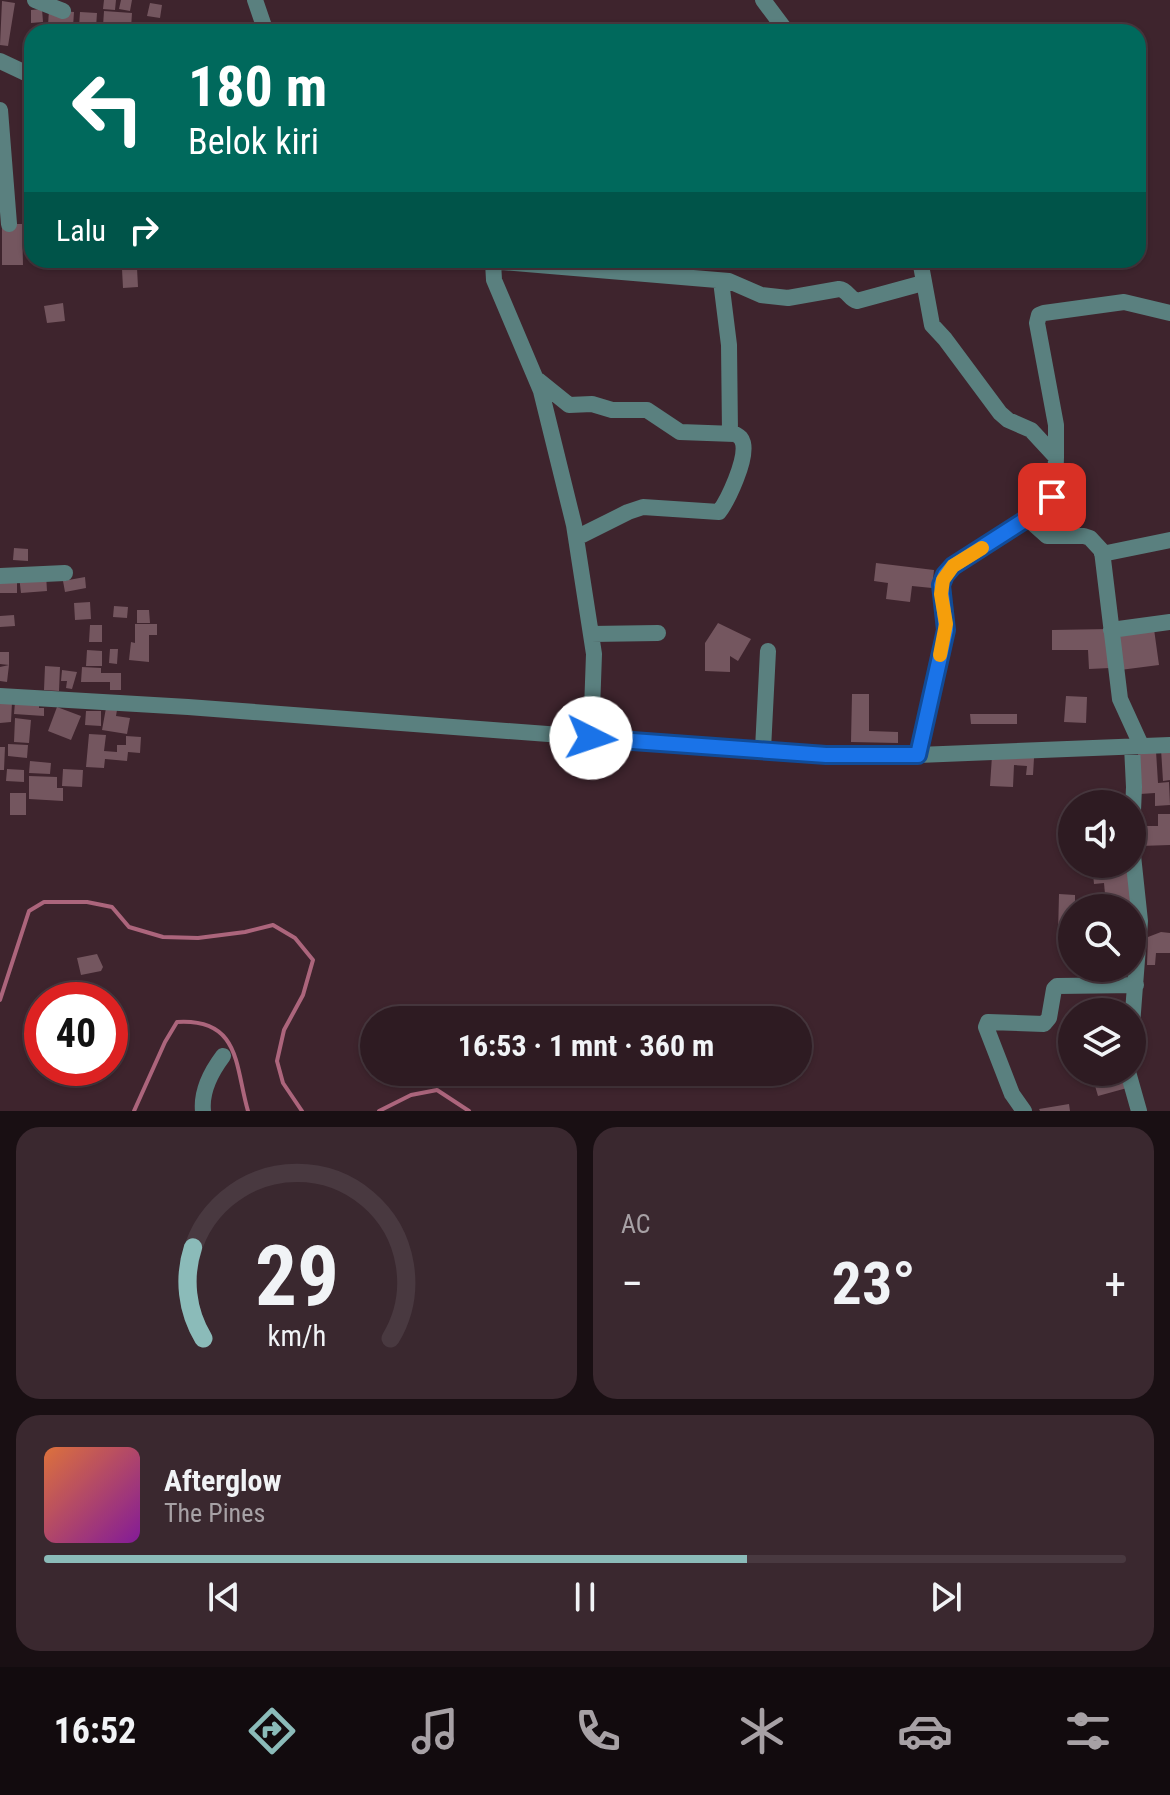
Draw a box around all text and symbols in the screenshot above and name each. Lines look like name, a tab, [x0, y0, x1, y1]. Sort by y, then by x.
text: 180 m	[188, 54, 327, 120]
icon: left	[56, 56, 160, 160]
text: Belok kiri	[188, 121, 319, 163]
icon: right	[122, 208, 166, 252]
text: Lalu	[56, 213, 106, 248]
pin	[1018, 463, 1086, 531]
icon: arrive	[1030, 475, 1074, 519]
position arrow	[549, 696, 633, 780]
map controls	[1058, 790, 1146, 1086]
button: sound	[1058, 790, 1146, 878]
button: search	[1058, 894, 1146, 982]
speed limit sign: 40	[24, 982, 128, 1086]
button: layers	[1058, 998, 1146, 1086]
text: 16:53 · 1 mnt · 360 m	[458, 1028, 714, 1063]
text: AC	[621, 1209, 651, 1239]
text: 29	[254, 1228, 339, 1325]
text: 23°	[832, 1248, 916, 1319]
text: −	[621, 1258, 643, 1310]
text: +	[1104, 1258, 1126, 1310]
text: km/h	[267, 1319, 326, 1353]
text: Afterglow	[164, 1463, 282, 1498]
text: The Pines	[164, 1498, 265, 1528]
icon: previous	[202, 1575, 246, 1619]
icon: pause	[563, 1575, 607, 1619]
icon: next	[924, 1575, 968, 1619]
icon: directions	[244, 1703, 300, 1759]
icon: music	[407, 1703, 463, 1759]
icon: phone	[570, 1703, 626, 1759]
icon: climate	[734, 1703, 790, 1759]
icon: car	[897, 1703, 953, 1759]
icon: filters	[1060, 1703, 1116, 1759]
text: 16:52	[54, 1710, 136, 1752]

